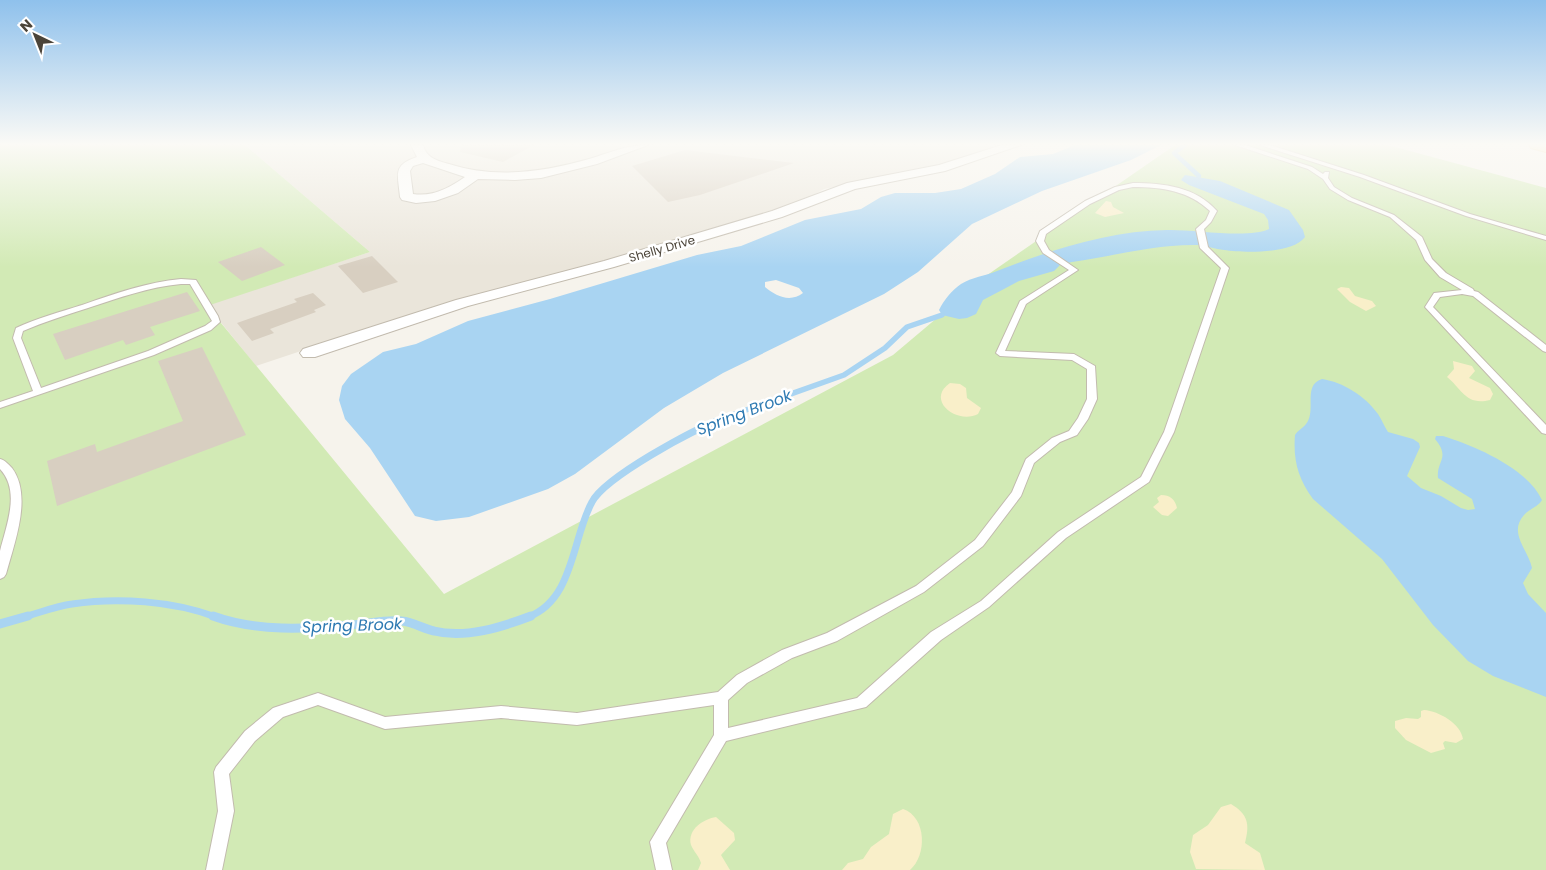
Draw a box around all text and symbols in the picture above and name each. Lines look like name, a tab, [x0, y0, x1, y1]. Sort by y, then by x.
north arrow	[10, 10, 60, 60]
text: N	[15, 15, 37, 36]
street label: Shelly Drive	[627, 231, 697, 266]
water label: Spring Brook	[693, 383, 796, 441]
water label: Spring Brook	[301, 612, 403, 639]

